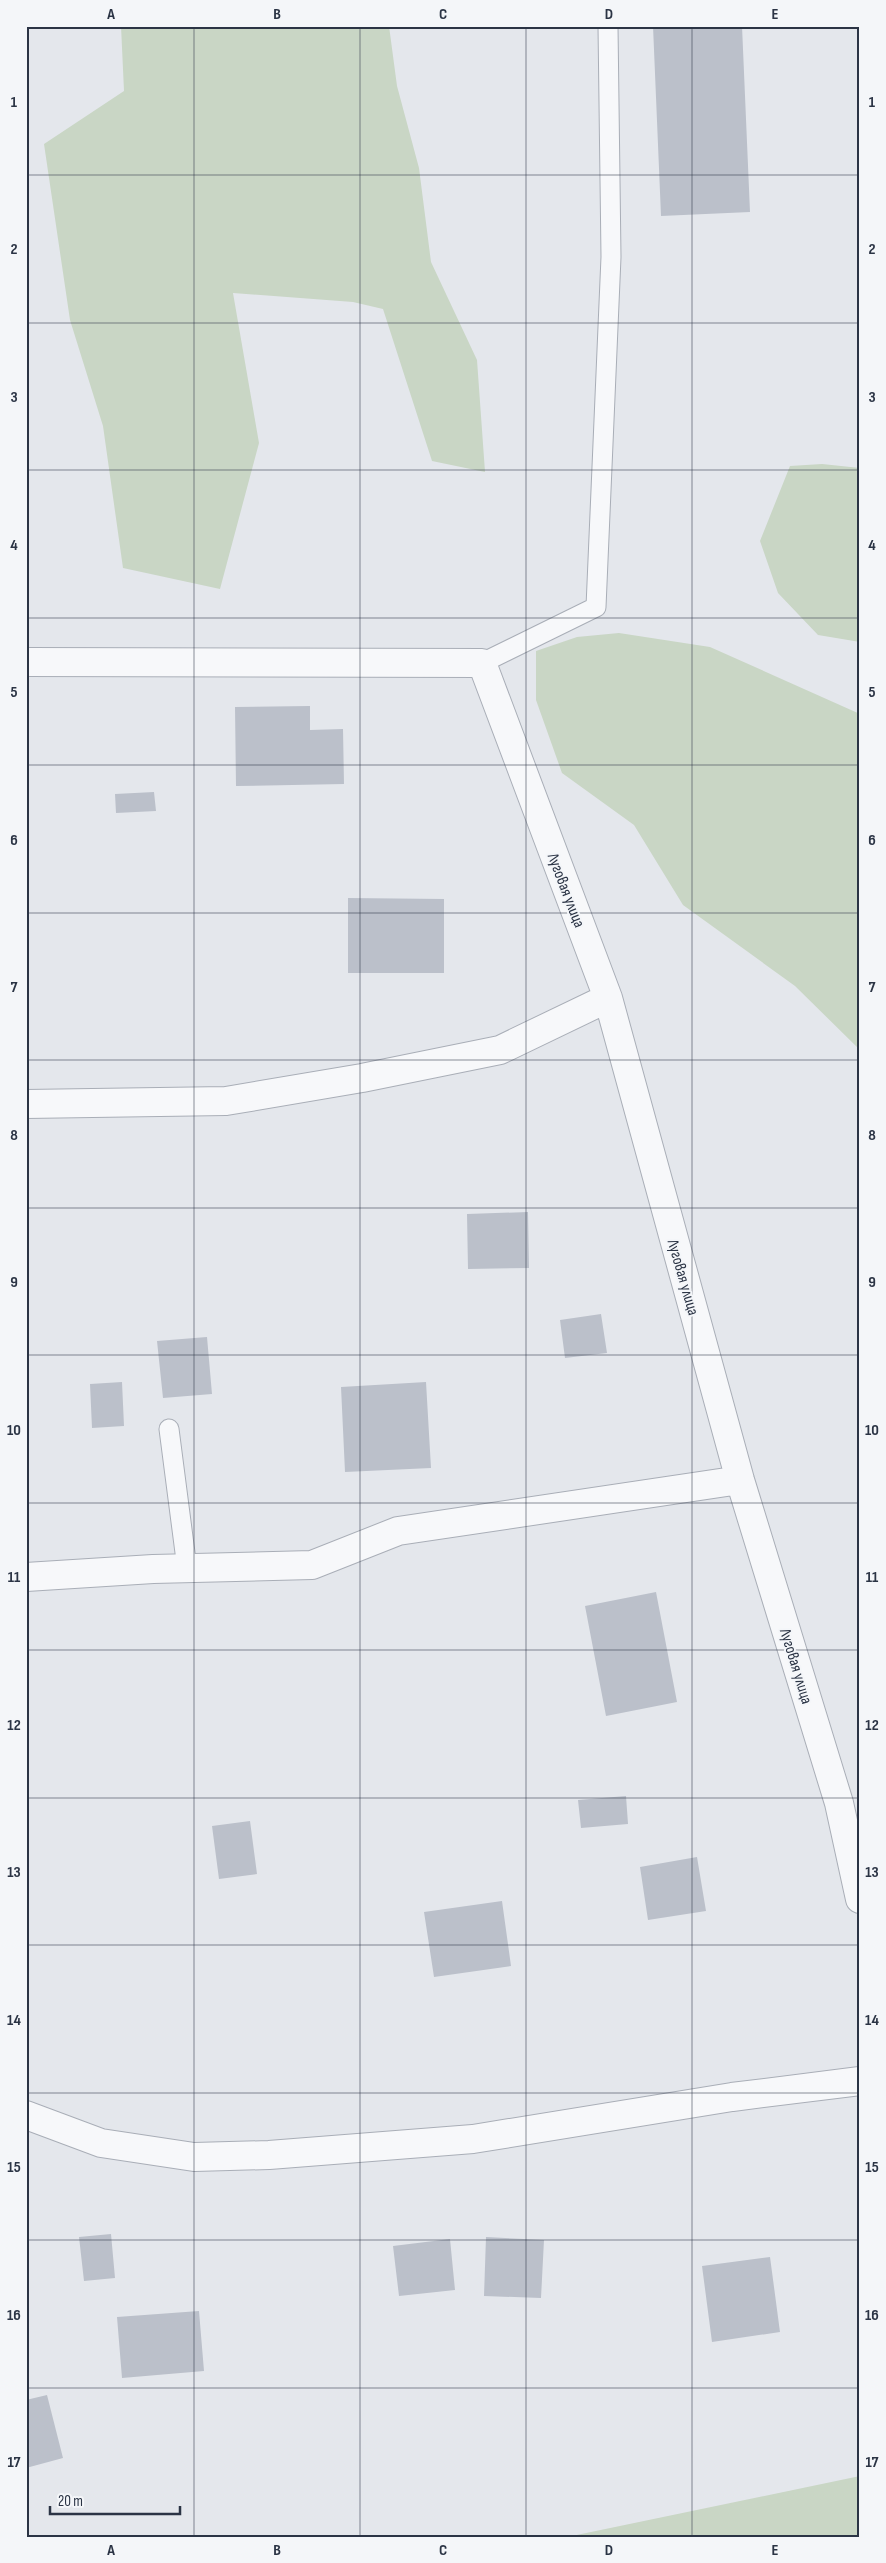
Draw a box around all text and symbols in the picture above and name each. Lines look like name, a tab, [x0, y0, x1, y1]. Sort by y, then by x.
text: A	[106, 5, 115, 24]
text: B	[273, 5, 281, 24]
text: C	[439, 5, 447, 24]
text: D	[605, 5, 613, 24]
text: E	[772, 5, 779, 24]
text: 1	[11, 93, 18, 112]
text: 1	[869, 93, 876, 112]
text: 2	[10, 240, 18, 259]
text: 2	[868, 240, 876, 259]
text: 3	[10, 388, 18, 407]
text: 3	[868, 388, 876, 407]
text: 4	[10, 536, 18, 555]
text: 4	[868, 536, 876, 555]
text: 5	[10, 683, 18, 702]
text: 5	[868, 683, 876, 702]
text: 6	[10, 831, 18, 850]
text: 6	[868, 831, 876, 850]
street label: Луговая улица	[542, 850, 588, 930]
text: 7	[11, 978, 18, 997]
text: 7	[869, 978, 876, 997]
text: 8	[10, 1126, 18, 1145]
text: 8	[868, 1126, 876, 1145]
street label: Луговая улица	[662, 1236, 702, 1317]
text: 9	[10, 1273, 18, 1292]
text: 9	[868, 1273, 876, 1292]
text: 10	[7, 1421, 21, 1440]
text: 10	[865, 1421, 879, 1440]
text: 11	[8, 1568, 21, 1587]
text: 11	[866, 1568, 879, 1587]
street label: Луговая улица	[775, 1625, 816, 1706]
text: 12	[7, 1716, 21, 1735]
text: 12	[865, 1716, 879, 1735]
text: 13	[7, 1863, 21, 1882]
text: 13	[865, 1863, 879, 1882]
text: 14	[7, 2011, 21, 2030]
text: 14	[865, 2011, 879, 2030]
text: 15	[7, 2158, 21, 2177]
text: 15	[865, 2158, 879, 2177]
text: 16	[7, 2306, 21, 2325]
text: 16	[865, 2306, 879, 2325]
text: 17	[7, 2453, 21, 2472]
text: 17	[865, 2453, 879, 2472]
scale bar	[50, 2483, 180, 2515]
text: 20 m	[58, 2492, 83, 2511]
text: A	[106, 2541, 115, 2560]
text: B	[273, 2541, 281, 2560]
text: C	[439, 2541, 447, 2560]
text: D	[605, 2541, 613, 2560]
text: E	[772, 2541, 779, 2560]

